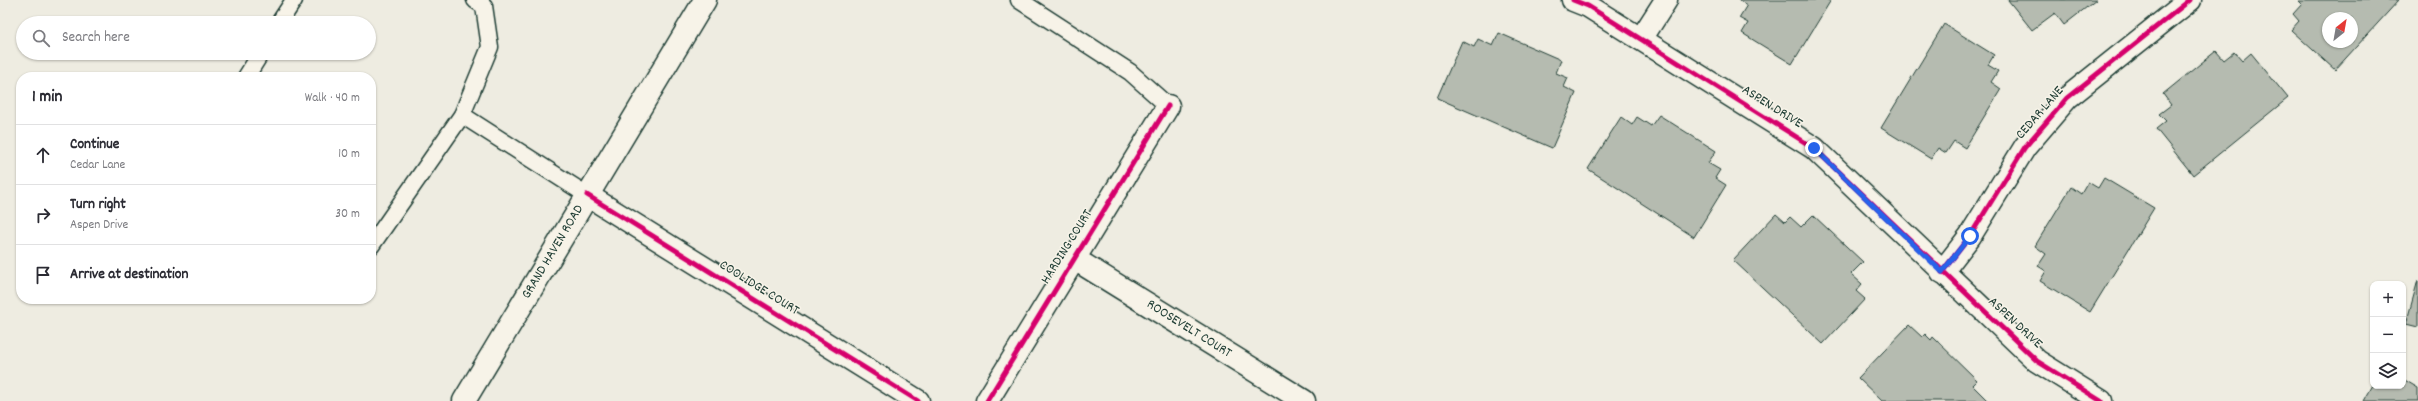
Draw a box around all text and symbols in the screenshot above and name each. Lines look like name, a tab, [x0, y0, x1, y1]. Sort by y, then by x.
north arrow	[2322, 12, 2358, 48]
search box	[16, 16, 376, 60]
icon: search	[30, 27, 52, 49]
text: Search here	[62, 27, 130, 49]
street label: ASPEN DRIVE	[1738, 80, 1807, 134]
street label: CEDAR LANE	[2011, 82, 2069, 144]
text: 1 min	[32, 86, 62, 110]
text: Walk · 40 m	[305, 89, 360, 108]
text: Continue	[70, 134, 119, 156]
route end	[1805, 139, 1823, 157]
icon: ahead	[32, 144, 54, 166]
text: 10 m	[338, 145, 360, 164]
text: Cedar Lane	[70, 156, 125, 175]
text: Turn right	[70, 194, 126, 216]
street label: GRAND HAVEN ROAD	[517, 201, 589, 303]
icon: right	[32, 204, 54, 226]
text: 30 m	[335, 205, 360, 224]
street label: HARDING COURT	[1036, 206, 1098, 288]
text: Aspen Drive	[70, 216, 128, 235]
route start	[1961, 227, 1979, 245]
street label: COOLIDGE COURT	[715, 255, 803, 321]
icon: arrive	[32, 264, 54, 286]
text: Arrive at destination	[70, 264, 188, 286]
map controls	[2370, 281, 2406, 389]
button: +	[2370, 281, 2406, 317]
street label: ASPEN DRIVE	[1983, 292, 2047, 354]
street label: ROOSEVELT COURT	[1142, 295, 1236, 363]
button: −	[2370, 317, 2406, 353]
button: layers	[2370, 353, 2406, 389]

